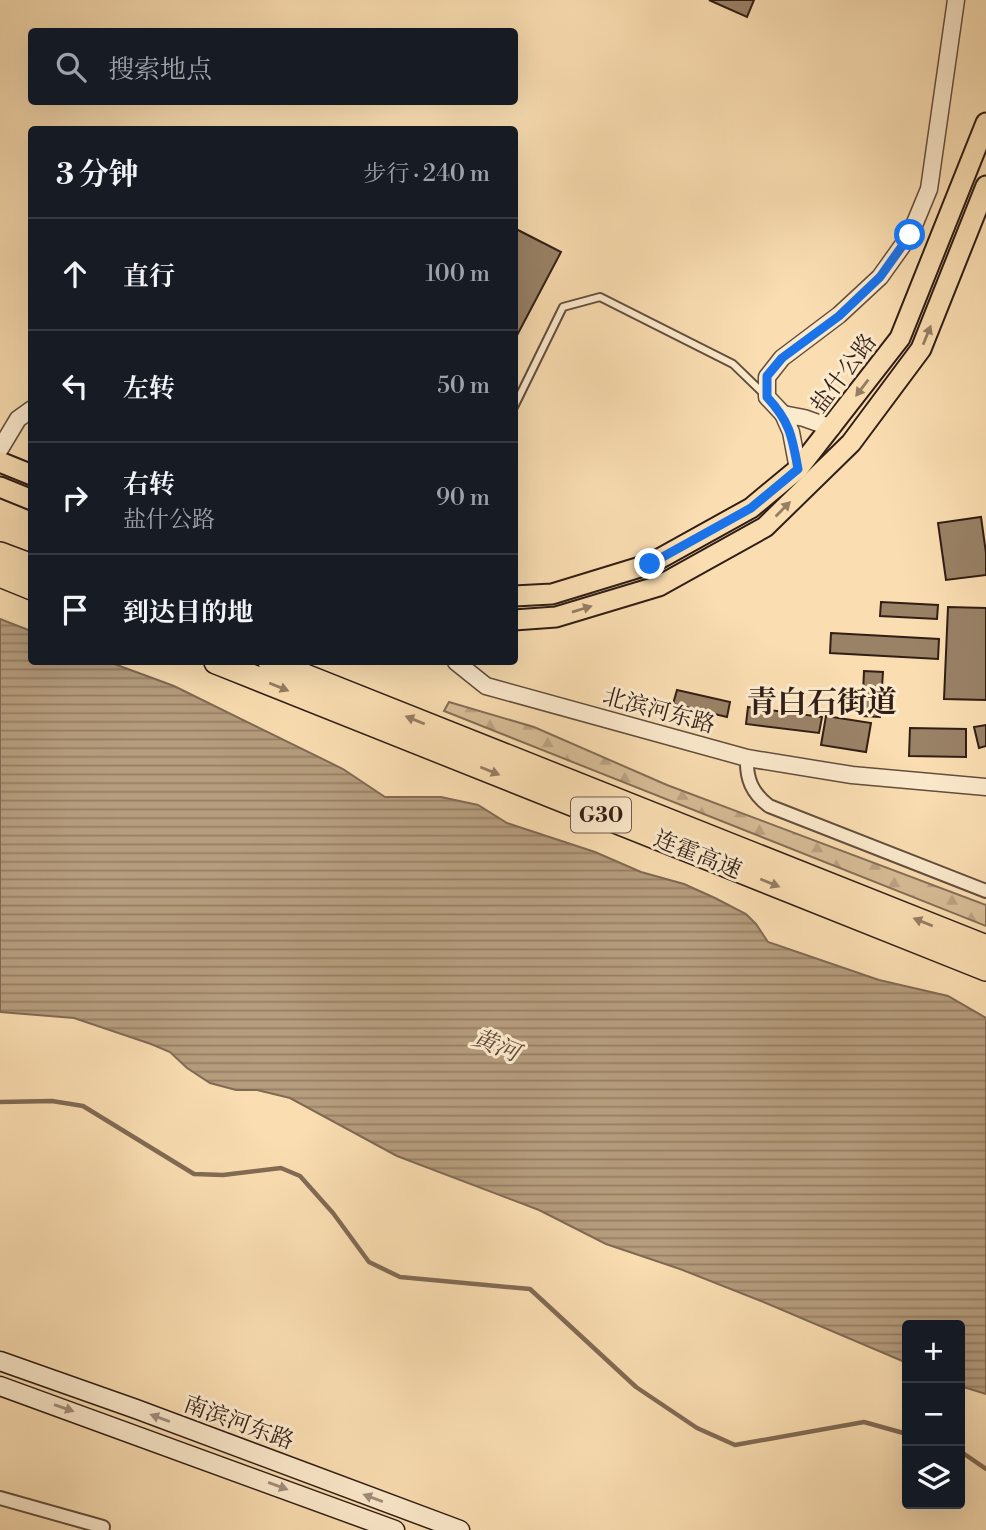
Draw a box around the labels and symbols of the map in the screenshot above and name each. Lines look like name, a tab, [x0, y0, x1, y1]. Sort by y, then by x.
route start	[894, 219, 925, 250]
one-way arrow	[921, 324, 932, 345]
street label: 盐什公路	[805, 328, 883, 419]
one-way arrow	[856, 379, 870, 397]
one-way arrow	[774, 502, 791, 518]
route end	[634, 548, 665, 579]
one-way arrow	[571, 604, 592, 614]
one-way arrow	[269, 681, 290, 692]
street label: 北滨河东路	[600, 683, 718, 739]
district label: 青白石街道	[747, 684, 897, 722]
one-way arrow	[405, 714, 426, 725]
one-way arrow	[480, 766, 501, 777]
road number: G30	[571, 798, 631, 832]
street label: 连霍高速	[650, 825, 746, 885]
one-way arrow	[760, 877, 781, 888]
one-way arrow	[912, 916, 933, 927]
water label: 黄河	[468, 1023, 527, 1070]
street label: 南滨河东路	[180, 1390, 297, 1456]
one-way arrow	[54, 1403, 75, 1414]
one-way arrow	[149, 1412, 170, 1423]
one-way arrow	[267, 1481, 288, 1492]
one-way arrow	[362, 1492, 383, 1503]

